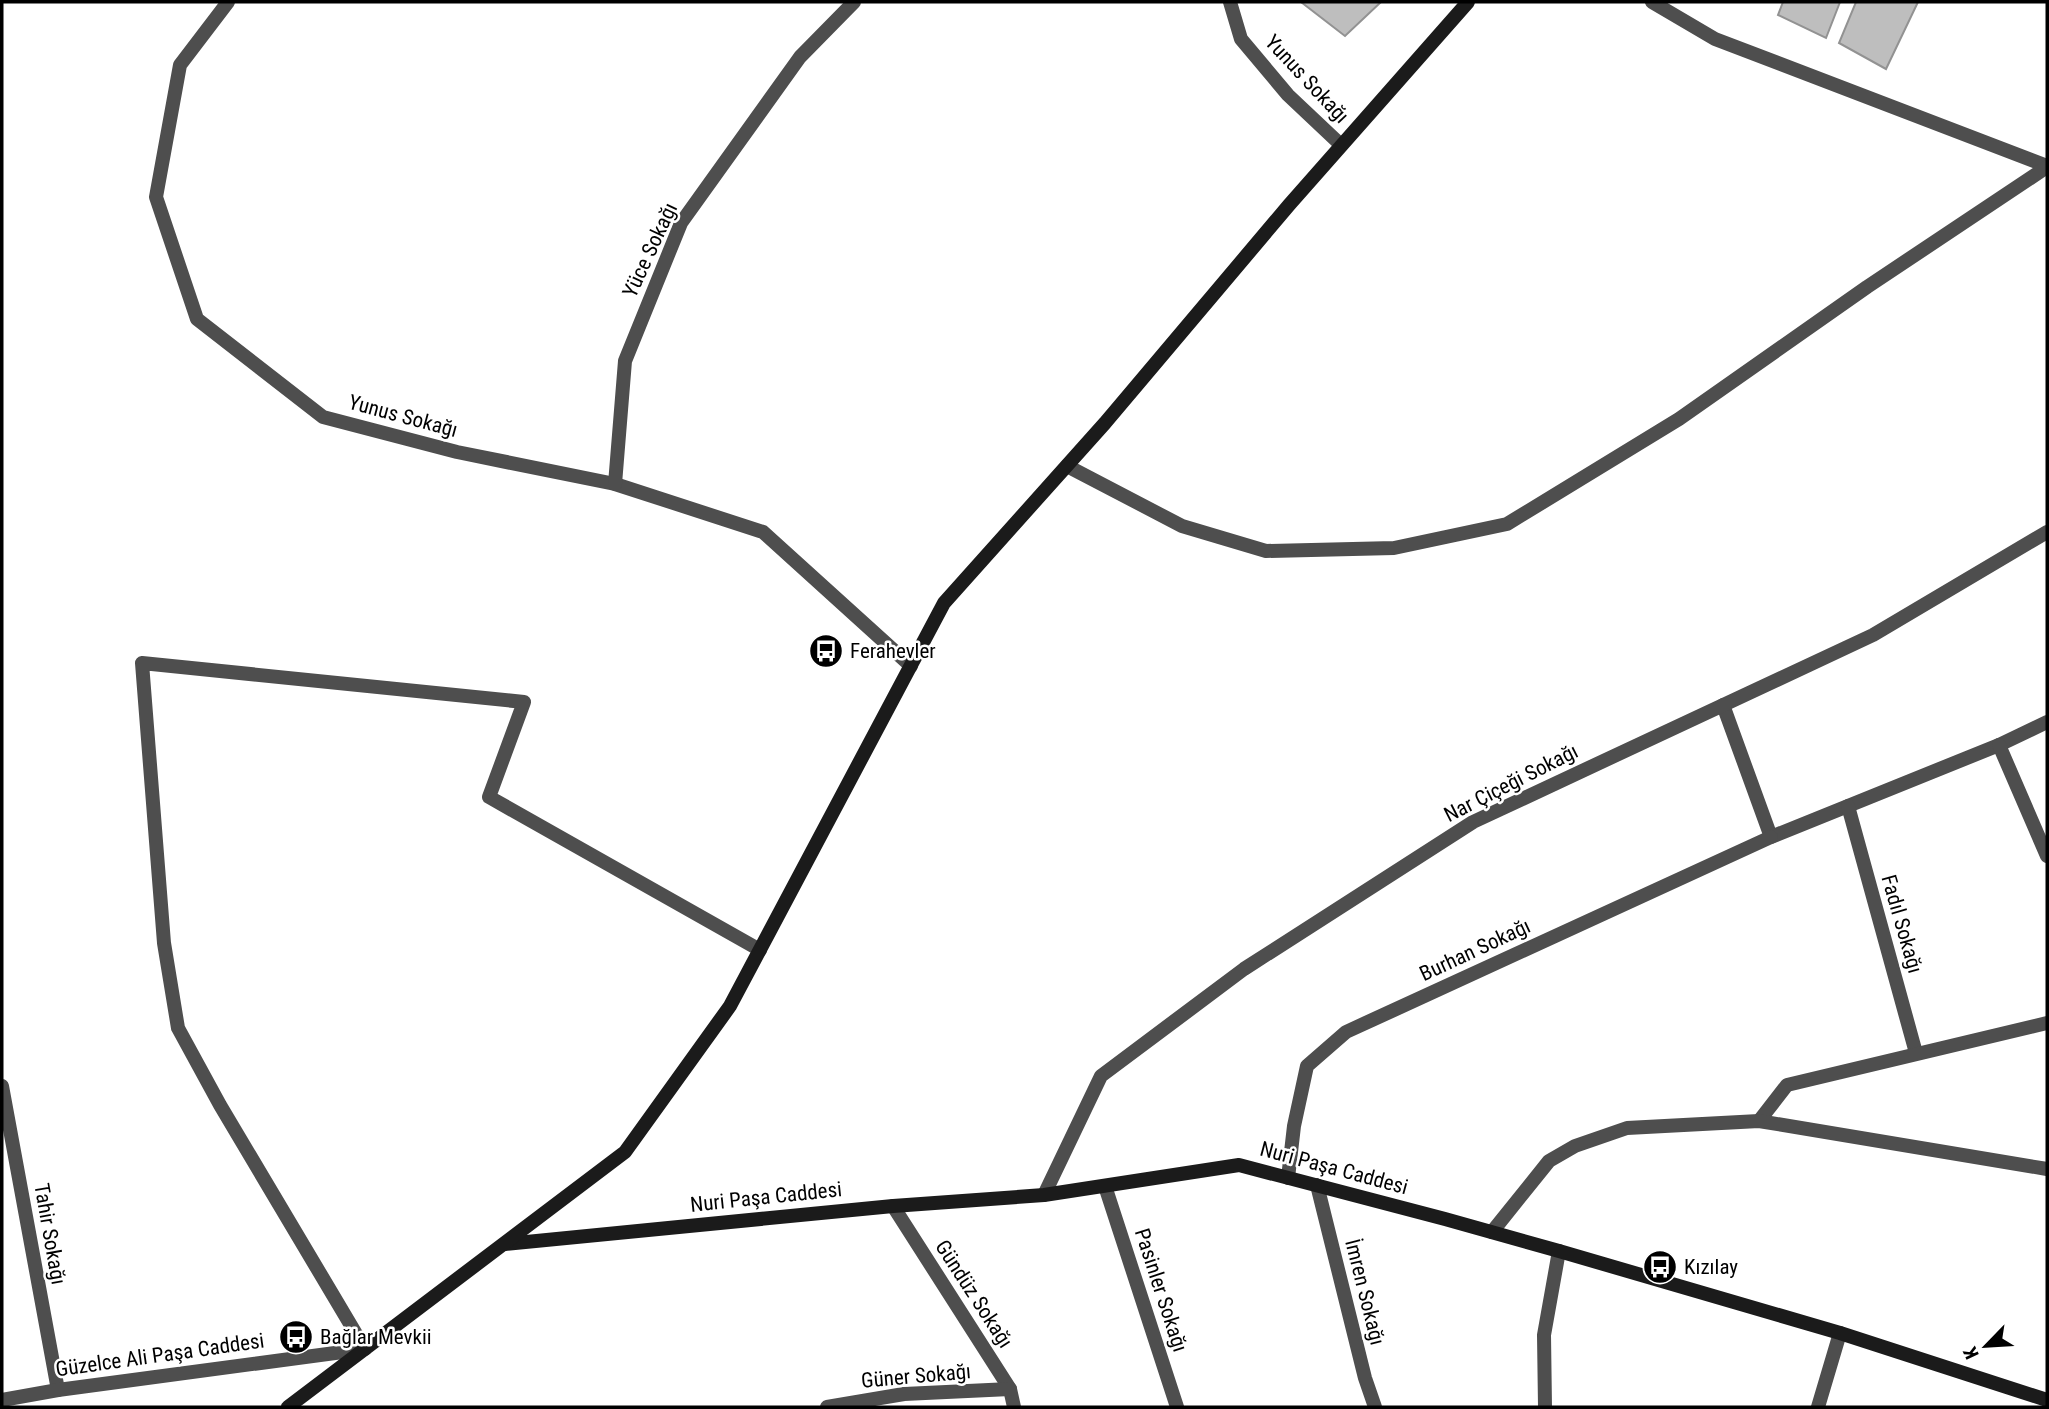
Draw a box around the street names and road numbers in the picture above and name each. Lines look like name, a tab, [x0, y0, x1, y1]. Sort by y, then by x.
street label: Yunus Sokağı	[1260, 30, 1354, 128]
street label: Yüce Sokağı	[618, 199, 682, 301]
street label: Yunus Sokağı	[346, 390, 460, 442]
street label: Nar Çiçeği Sokağı	[1440, 739, 1582, 827]
street label: Fadıl Sokağı	[1877, 872, 1927, 976]
street label: Burhan Sokağı	[1416, 914, 1534, 986]
street label: Nuri Paşa Caddesi	[1257, 1137, 1411, 1199]
street label: Nuri Paşa Caddesi	[689, 1177, 843, 1217]
street label: Tahir Sokağı	[29, 1182, 71, 1286]
street label: Pasinler Sokağı	[1130, 1225, 1192, 1355]
street label: Gündüz Sokağı	[930, 1236, 1018, 1352]
street label: İmren Sokağı	[1340, 1237, 1390, 1347]
street label: Güzelce Ali Paşa Caddesi	[54, 1328, 266, 1382]
street label: Güner Sokağı	[860, 1359, 972, 1393]

